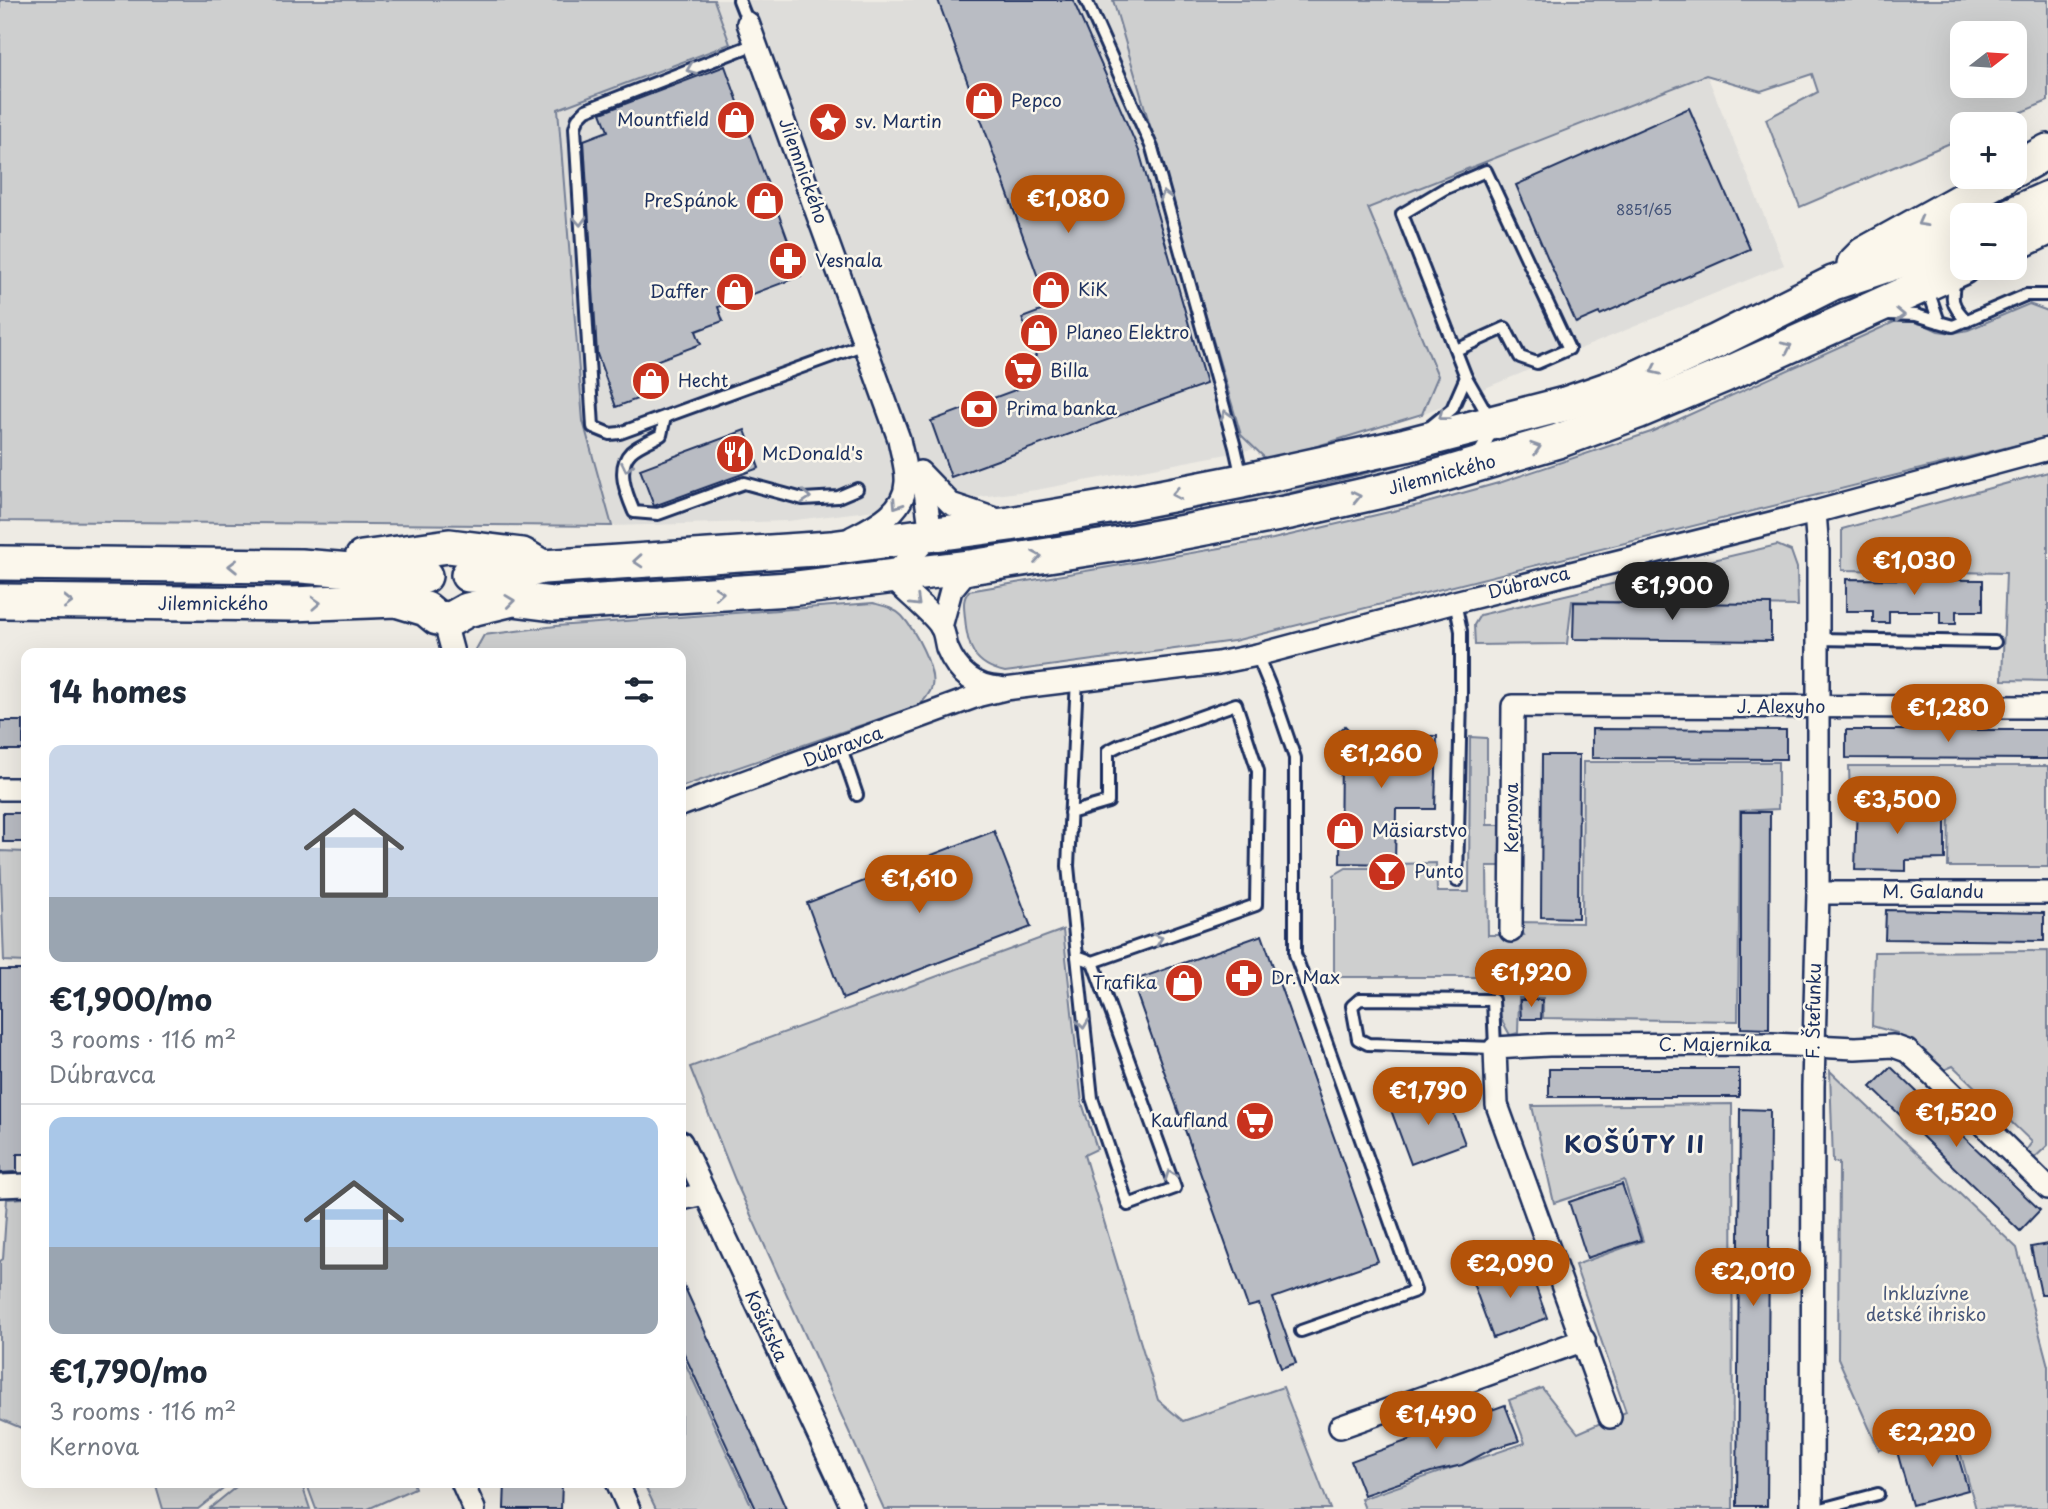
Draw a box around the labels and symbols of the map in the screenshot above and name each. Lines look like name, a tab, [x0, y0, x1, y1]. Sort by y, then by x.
north arrow	[1950, 21, 2026, 98]
one-way arrow	[686, 60, 698, 74]
shop icon: Pepco	[963, 80, 1005, 122]
place label: Pepco	[1011, 86, 1062, 113]
shop icon: Mountfield	[715, 99, 757, 141]
place icon: sv. Martin	[807, 101, 849, 143]
place label: Mountfield	[617, 105, 709, 132]
place label: sv. Martin	[855, 107, 942, 134]
street label: Jilemnického	[773, 114, 836, 227]
pin: €1,080	[1011, 176, 1125, 235]
shop icon: PreSpánok	[744, 180, 786, 222]
place label: PreSpánok	[644, 186, 738, 213]
one-way arrow	[1159, 190, 1173, 202]
house number: 8851/65	[1616, 199, 1672, 220]
one-way arrow	[1917, 214, 1929, 227]
one-way arrow	[573, 216, 588, 227]
pharmacy icon: Vesnala	[767, 240, 809, 282]
place label: Vesnala	[815, 246, 883, 273]
shop icon: KiK	[1030, 269, 1072, 311]
shop icon: Daffer	[714, 271, 756, 313]
place label: KiK	[1078, 275, 1108, 302]
place label: Daffer	[650, 277, 709, 304]
one-way arrow	[1895, 307, 1906, 322]
shop icon: Planeo Elektro	[1018, 312, 1060, 354]
place label: Planeo Elektro	[1066, 318, 1189, 345]
one-way arrow	[1780, 341, 1792, 355]
supermarket icon: Billa	[1002, 350, 1044, 392]
place label: Billa	[1050, 356, 1089, 383]
shop icon: Hecht	[630, 360, 672, 402]
one-way arrow	[1650, 362, 1662, 376]
place label: Hecht	[678, 366, 729, 393]
bank icon: Prima banka	[958, 388, 1000, 430]
place label: Prima banka	[1006, 394, 1117, 421]
one-way arrow	[1439, 408, 1451, 421]
one-way arrow	[1220, 409, 1235, 421]
restaurant icon: McDonald's	[714, 433, 756, 475]
place label: McDonald's	[762, 439, 863, 466]
one-way arrow	[1529, 442, 1542, 456]
street label: Jilemnického	[1385, 446, 1498, 501]
one-way arrow	[620, 461, 635, 473]
one-way arrow	[1170, 486, 1182, 501]
one-way arrow	[801, 489, 812, 504]
one-way arrow	[1350, 491, 1362, 505]
one-way arrow	[892, 496, 905, 509]
pin: €1,030	[1857, 538, 1971, 597]
one-way arrow	[1031, 550, 1043, 565]
one-way arrow	[632, 553, 643, 568]
one-way arrow	[227, 558, 238, 573]
street label: Dúbravca	[1485, 558, 1573, 605]
pin: €1,900	[1615, 562, 1729, 622]
one-way arrow	[714, 586, 725, 601]
street label: Jilemnického	[158, 589, 268, 616]
one-way arrow	[63, 594, 74, 610]
one-way arrow	[505, 594, 516, 609]
one-way arrow	[908, 594, 921, 607]
one-way arrow	[311, 595, 322, 610]
pin: €1,280	[1891, 684, 2005, 744]
street label: J. Alexyho	[1737, 692, 1825, 719]
street label: Dúbravca	[799, 718, 887, 773]
pin: €1,260	[1324, 730, 1438, 790]
pin: €3,500	[1840, 776, 1954, 836]
street label: Kernova	[1497, 783, 1524, 853]
shop icon: Mäsiarstvo	[1324, 810, 1366, 852]
place label: Mäsiarstvo	[1372, 816, 1467, 843]
bar icon: Punto	[1366, 851, 1408, 893]
pin: €1,610	[862, 856, 976, 915]
place label: Punto	[1414, 857, 1464, 884]
street label: M. Galandu	[1882, 877, 1984, 904]
one-way arrow	[1151, 933, 1163, 947]
pin: €1,920	[1474, 950, 1588, 1009]
pharmacy icon: Dr. Max	[1223, 957, 1265, 999]
shop icon: Trafika	[1163, 962, 1205, 1004]
place label: Dr. Max	[1271, 963, 1340, 990]
street label: F. Štefunku	[1798, 963, 1827, 1059]
place label: Trafika	[1093, 968, 1158, 995]
one-way arrow	[1076, 1018, 1091, 1030]
street label: C. Majerníka	[1659, 1030, 1772, 1057]
pin: €1,790	[1371, 1068, 1485, 1127]
pin: €1,520	[1899, 1090, 2013, 1149]
supermarket icon: Kaufland	[1234, 1100, 1276, 1142]
place label: Kaufland	[1151, 1106, 1228, 1133]
district label: KOŠÚTY II	[1564, 1125, 1706, 1161]
one-way arrow	[1164, 1169, 1178, 1181]
pin: €2,090	[1453, 1240, 1567, 1300]
pin: €2,010	[1696, 1248, 1810, 1308]
park label: Inkluzívne detské ihrisko	[1866, 1279, 1986, 1327]
street label: Košútska	[739, 1285, 796, 1366]
pin: €1,490	[1379, 1392, 1493, 1451]
pin: €2,220	[1875, 1410, 1989, 1469]

